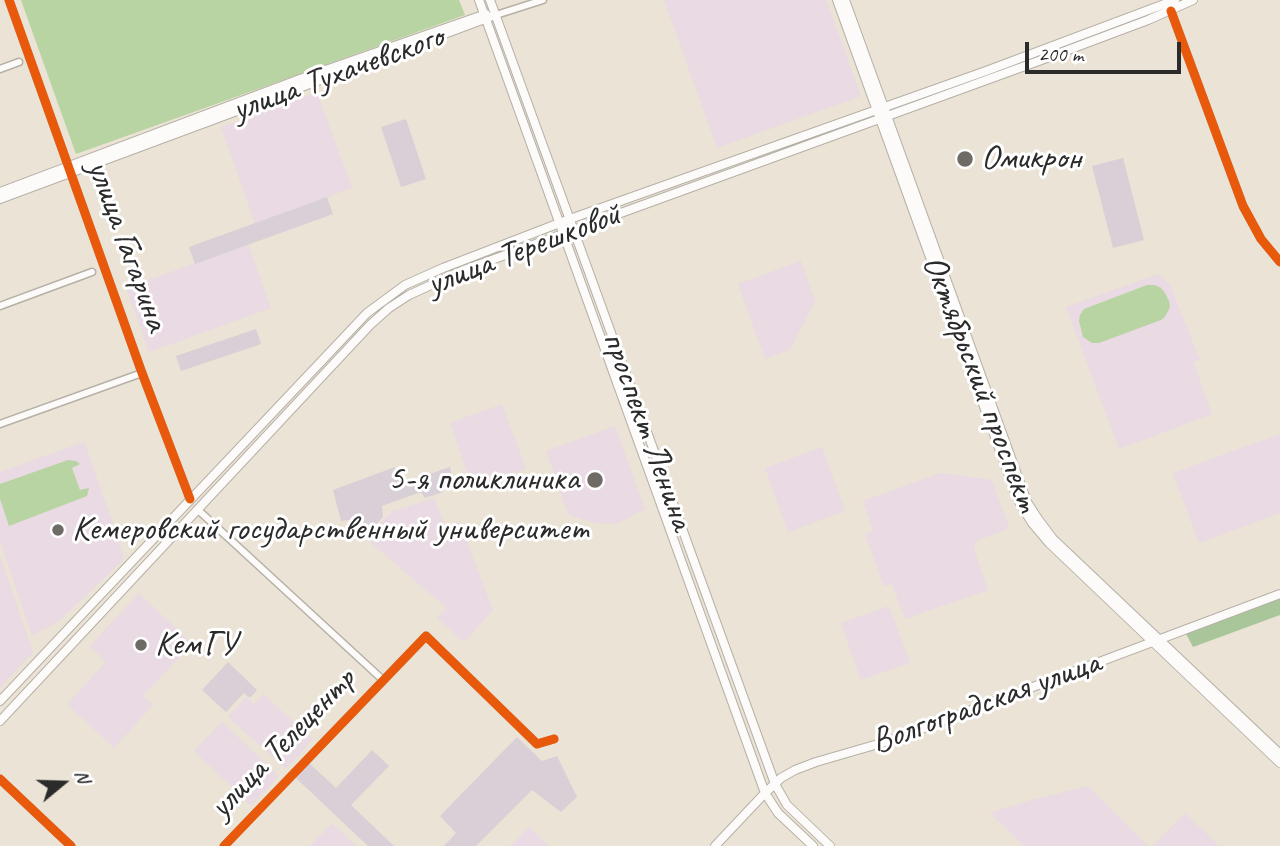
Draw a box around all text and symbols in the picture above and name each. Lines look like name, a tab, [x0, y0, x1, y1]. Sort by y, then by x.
street label: улица Тухачевского	[227, 16, 449, 132]
scale bar	[1028, 28, 1184, 72]
text: 200 m	[1038, 41, 1083, 67]
place label: Омикрон	[981, 138, 1081, 180]
marker: Омикрон	[955, 149, 975, 169]
street label: улица Гагарина	[77, 155, 177, 337]
street label: улица Терешковой	[421, 194, 627, 306]
street label: Октябрьский проспект	[912, 250, 1048, 518]
street label: проспект Ленина	[592, 326, 702, 536]
place label: 5-я поликлиника	[388, 459, 579, 501]
marker: 5-я поликлиника	[585, 470, 605, 490]
place label: Кемеровский государственный университет	[72, 509, 589, 551]
marker: Кемеровский государственный университет	[50, 522, 66, 538]
place label: КемГУ	[155, 624, 237, 666]
marker: КемГУ	[133, 637, 149, 653]
street label: Волгоградская улица	[866, 642, 1106, 764]
street label: улица Телецентр	[201, 660, 365, 828]
north arrow	[28, 748, 98, 818]
text: N	[70, 767, 96, 786]

